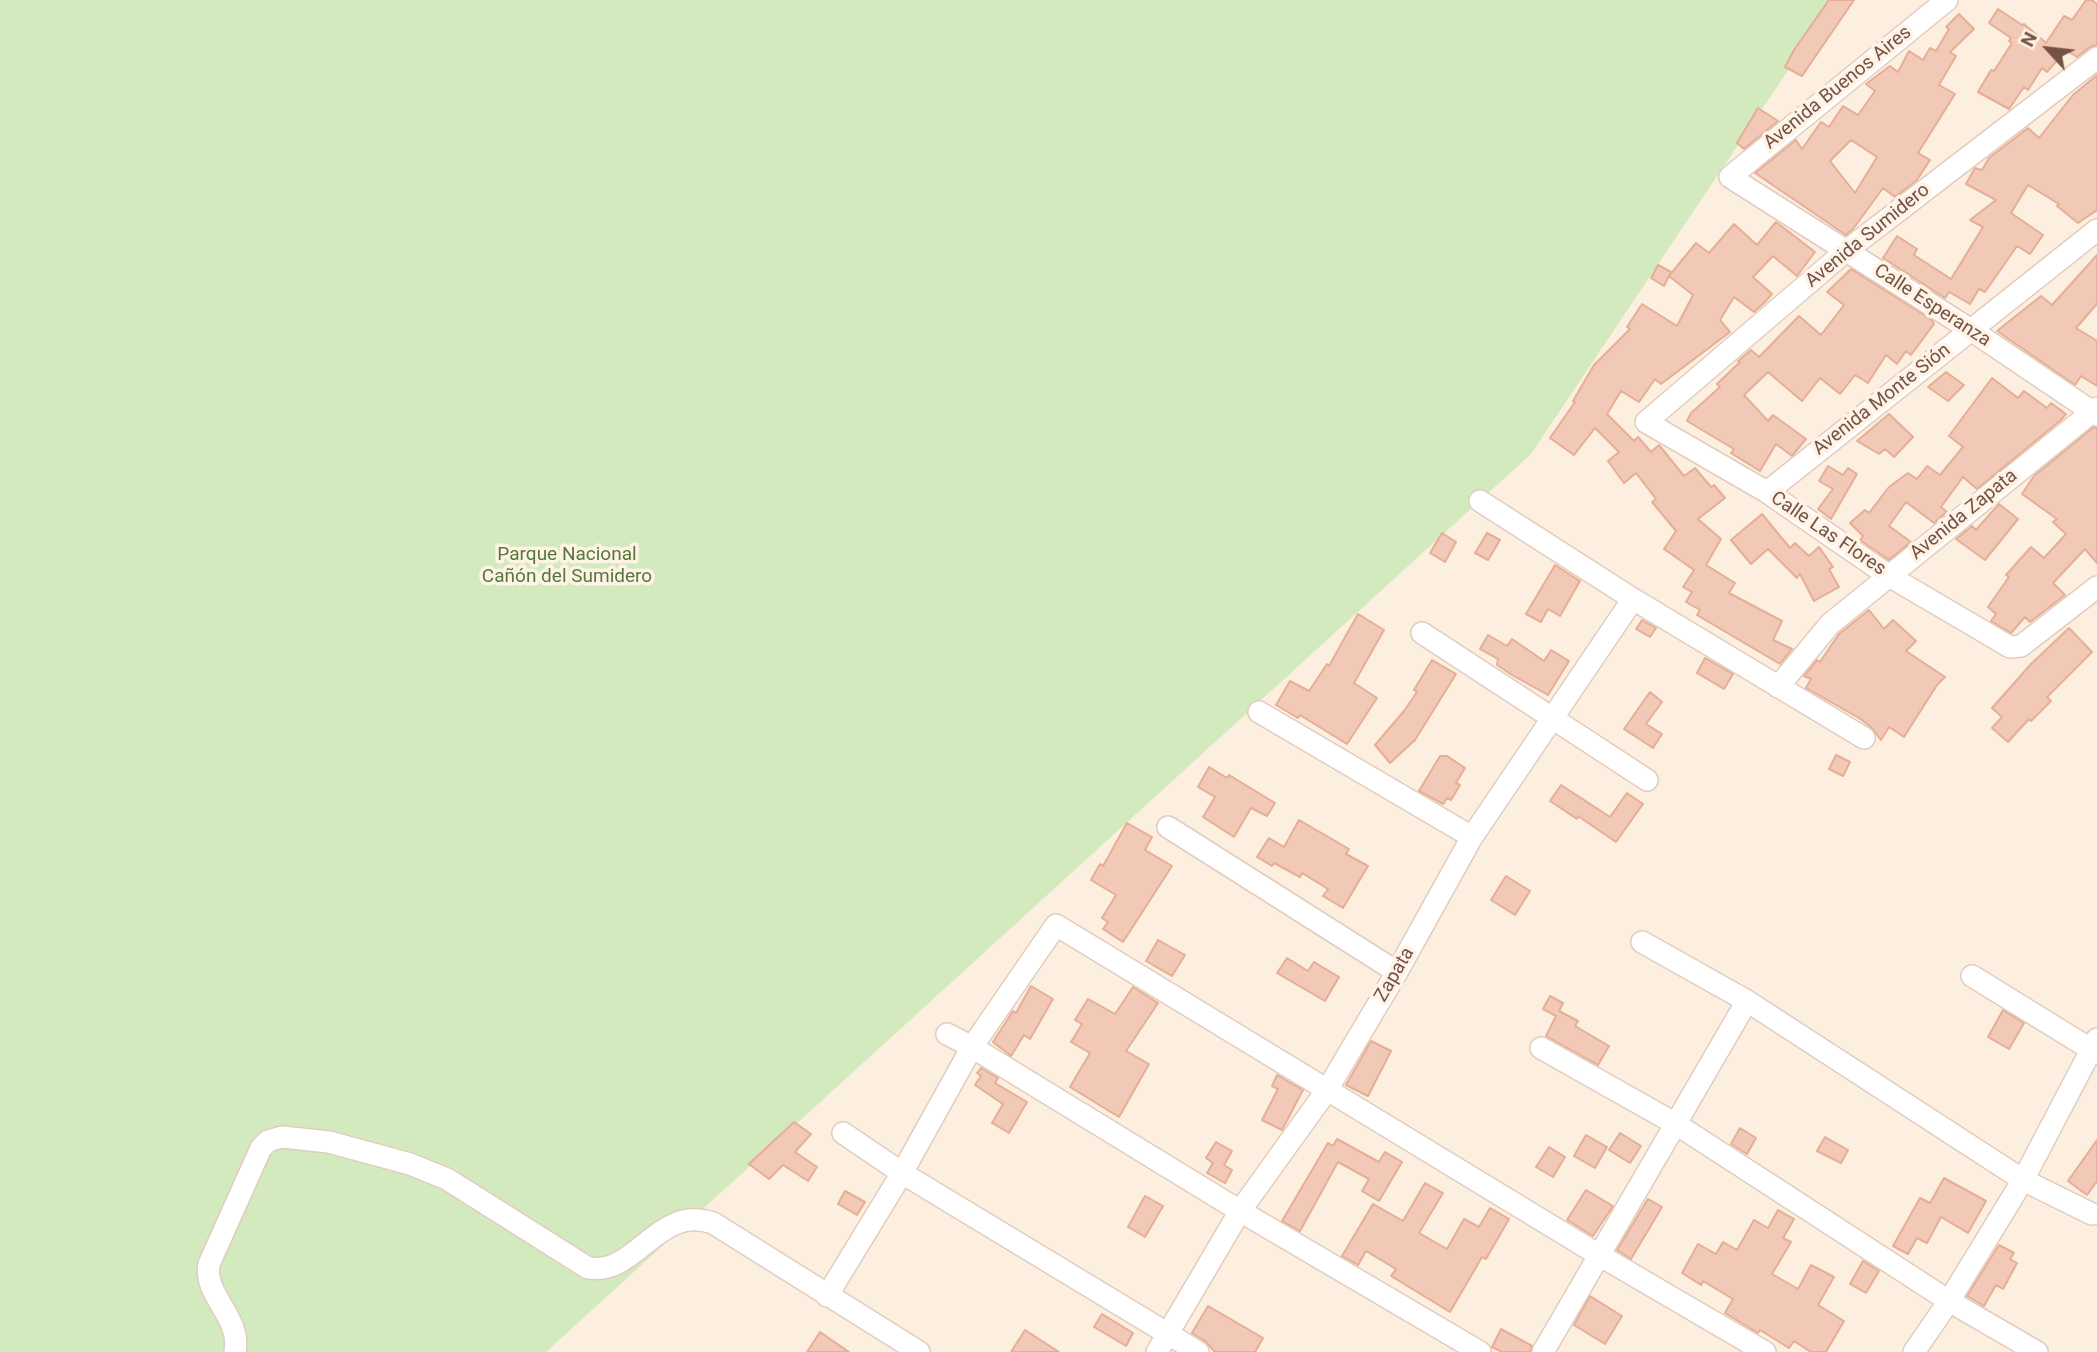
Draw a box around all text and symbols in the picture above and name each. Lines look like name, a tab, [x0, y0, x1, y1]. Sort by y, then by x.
north arrow	[2013, 14, 2083, 84]
street label: Avenida Buenos Aires	[1760, 21, 1916, 155]
text: N	[2016, 28, 2042, 50]
street label: Avenida Sumidero	[1801, 179, 1935, 293]
street label: Calle Esperanza	[1869, 260, 1995, 352]
street label: Avenida Monte Sión	[1809, 339, 1955, 461]
street label: Avenida Zapata	[1906, 465, 2022, 565]
street label: Calle Las Flores	[1766, 487, 1890, 581]
park label: Parque Nacional Cañón del Sumidero	[482, 544, 652, 588]
street label: Zapata	[1370, 944, 1420, 1006]

